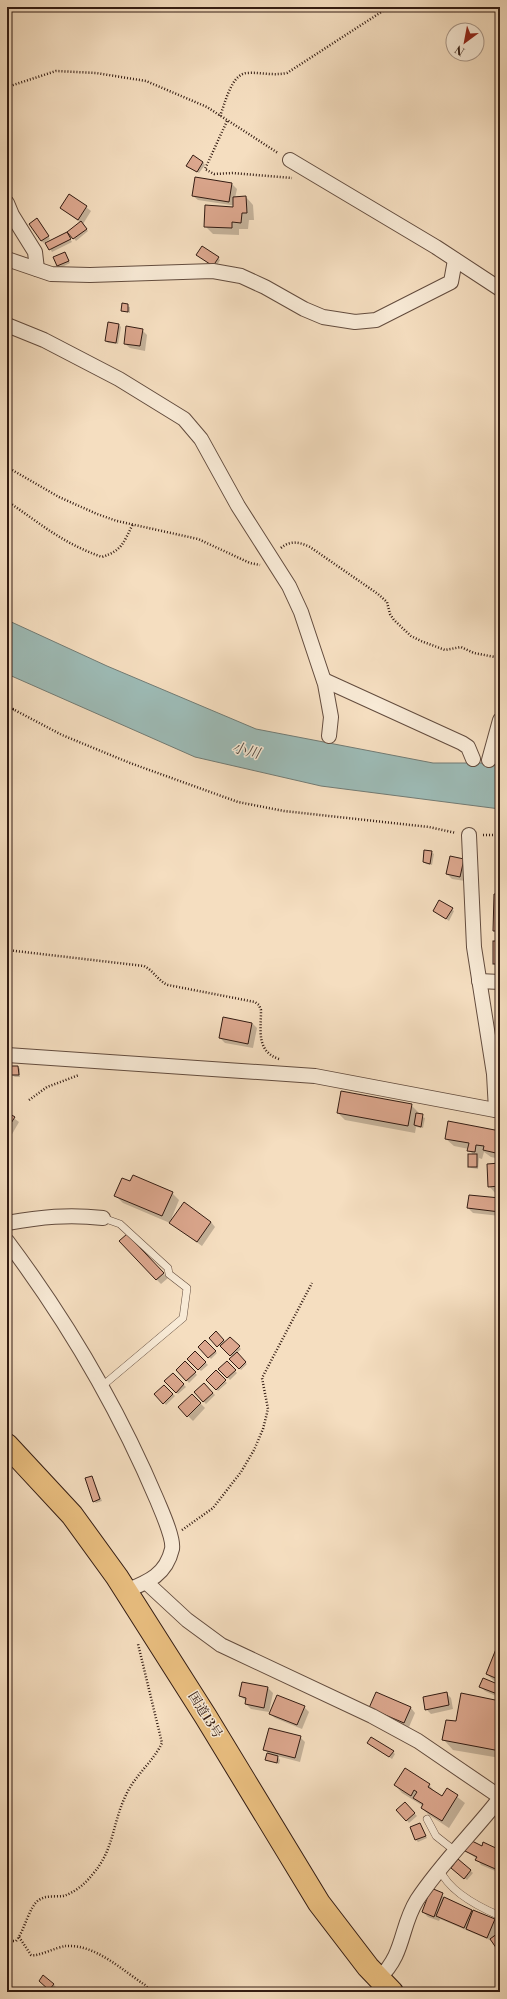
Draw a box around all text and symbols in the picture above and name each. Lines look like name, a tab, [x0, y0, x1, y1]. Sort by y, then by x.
north arrow	[445, 22, 485, 62]
text: N	[453, 41, 468, 58]
water label: 小川	[230, 739, 264, 764]
street label: 国道13号	[184, 1689, 226, 1741]

